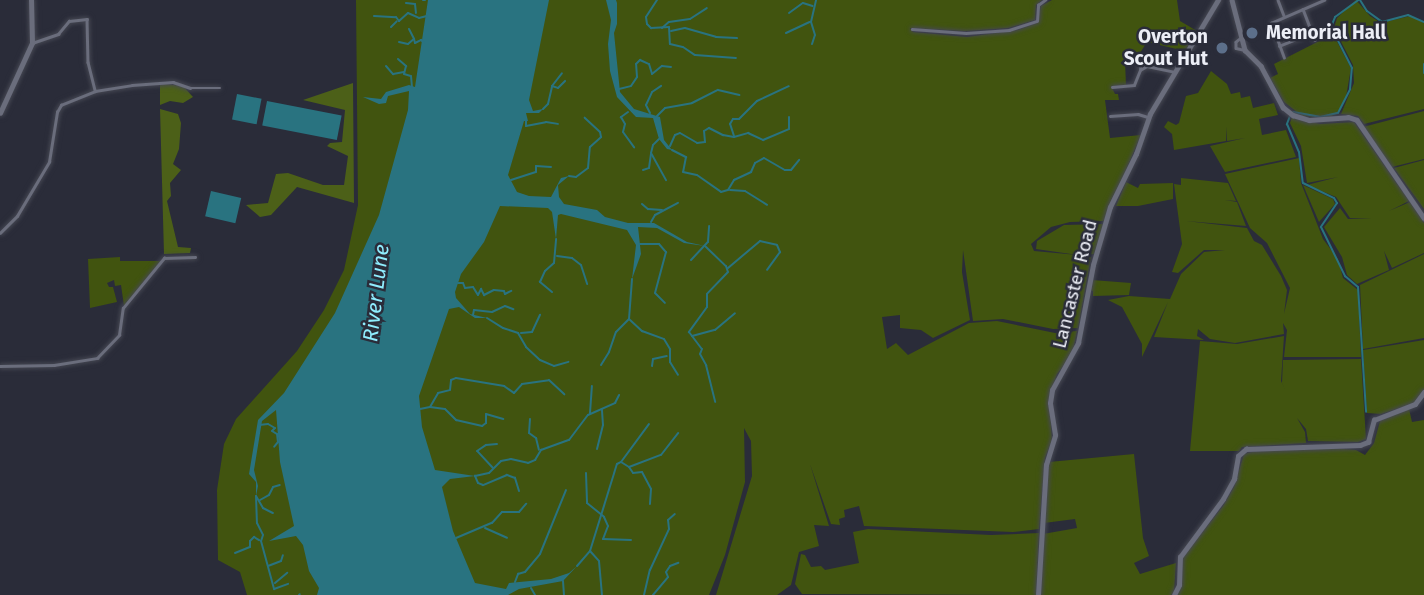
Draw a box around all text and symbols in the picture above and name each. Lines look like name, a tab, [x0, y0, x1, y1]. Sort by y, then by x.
place label: Memorial Hall	[1266, 22, 1386, 44]
marker: Memorial Hall	[1244, 25, 1260, 41]
place label: Overton Scout Hut	[1124, 26, 1208, 70]
marker: Overton Scout Hut	[1214, 40, 1230, 56]
street label: Lancaster Road	[1048, 217, 1102, 351]
water label: River Lune	[358, 243, 394, 343]

